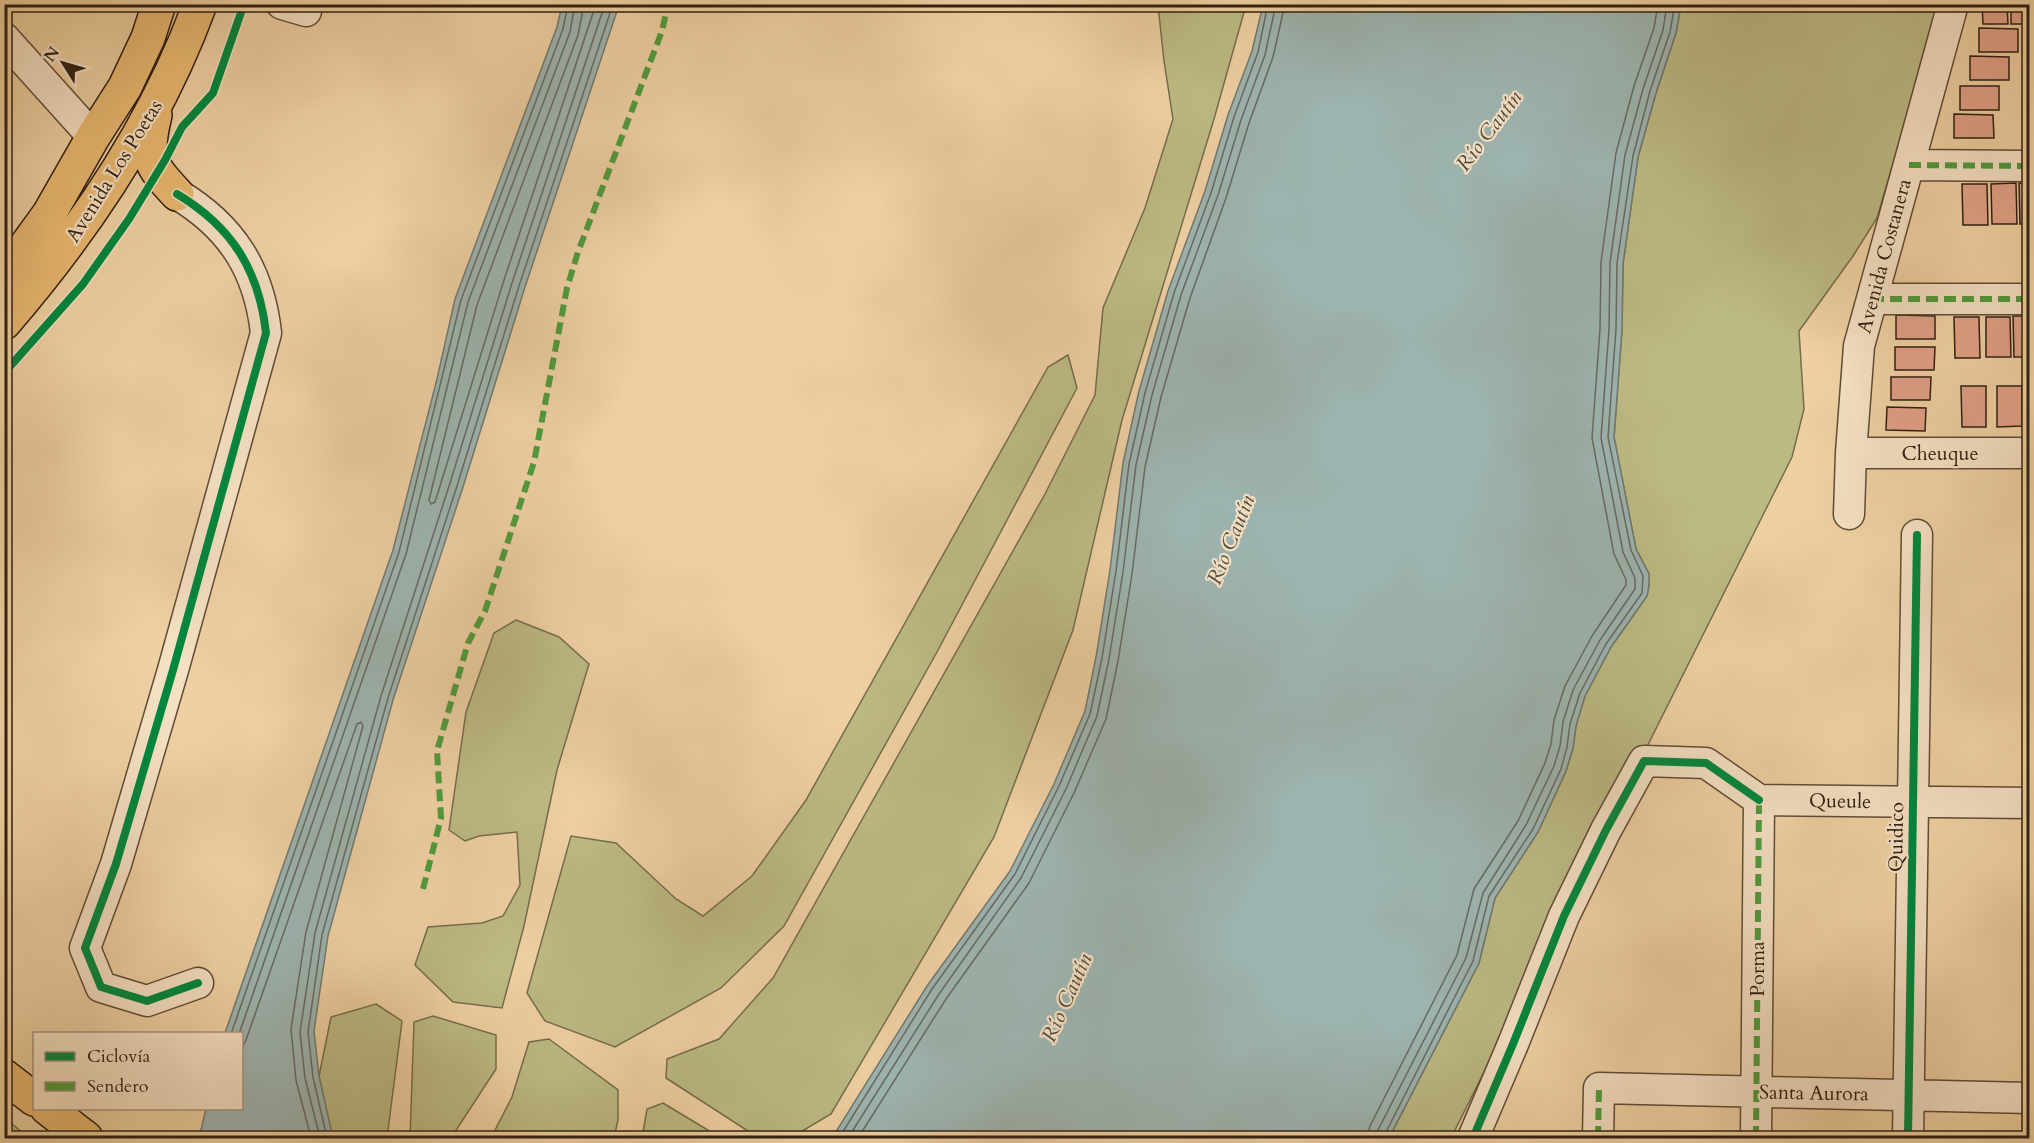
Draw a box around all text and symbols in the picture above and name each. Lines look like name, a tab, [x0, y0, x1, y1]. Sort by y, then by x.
north arrow	[33, 33, 93, 93]
text: N	[39, 42, 65, 67]
water label: Río Cautín	[1449, 84, 1529, 177]
street label: Avenida Los Poetas	[59, 95, 169, 247]
street label: Avenida Costanera	[1850, 175, 1918, 336]
street label: Cheuque	[1901, 440, 1979, 467]
water label: Río Cautín	[1200, 490, 1262, 589]
street label: Queule	[1809, 787, 1871, 815]
street label: Quidico	[1882, 802, 1910, 872]
street label: Porma	[1744, 941, 1771, 997]
water label: Río Cautín	[1035, 948, 1100, 1047]
legend	[33, 1032, 243, 1110]
text: Ciclovía	[87, 1044, 151, 1069]
text: Sendero	[87, 1074, 149, 1099]
street label: Santa Aurora	[1759, 1079, 1869, 1107]

